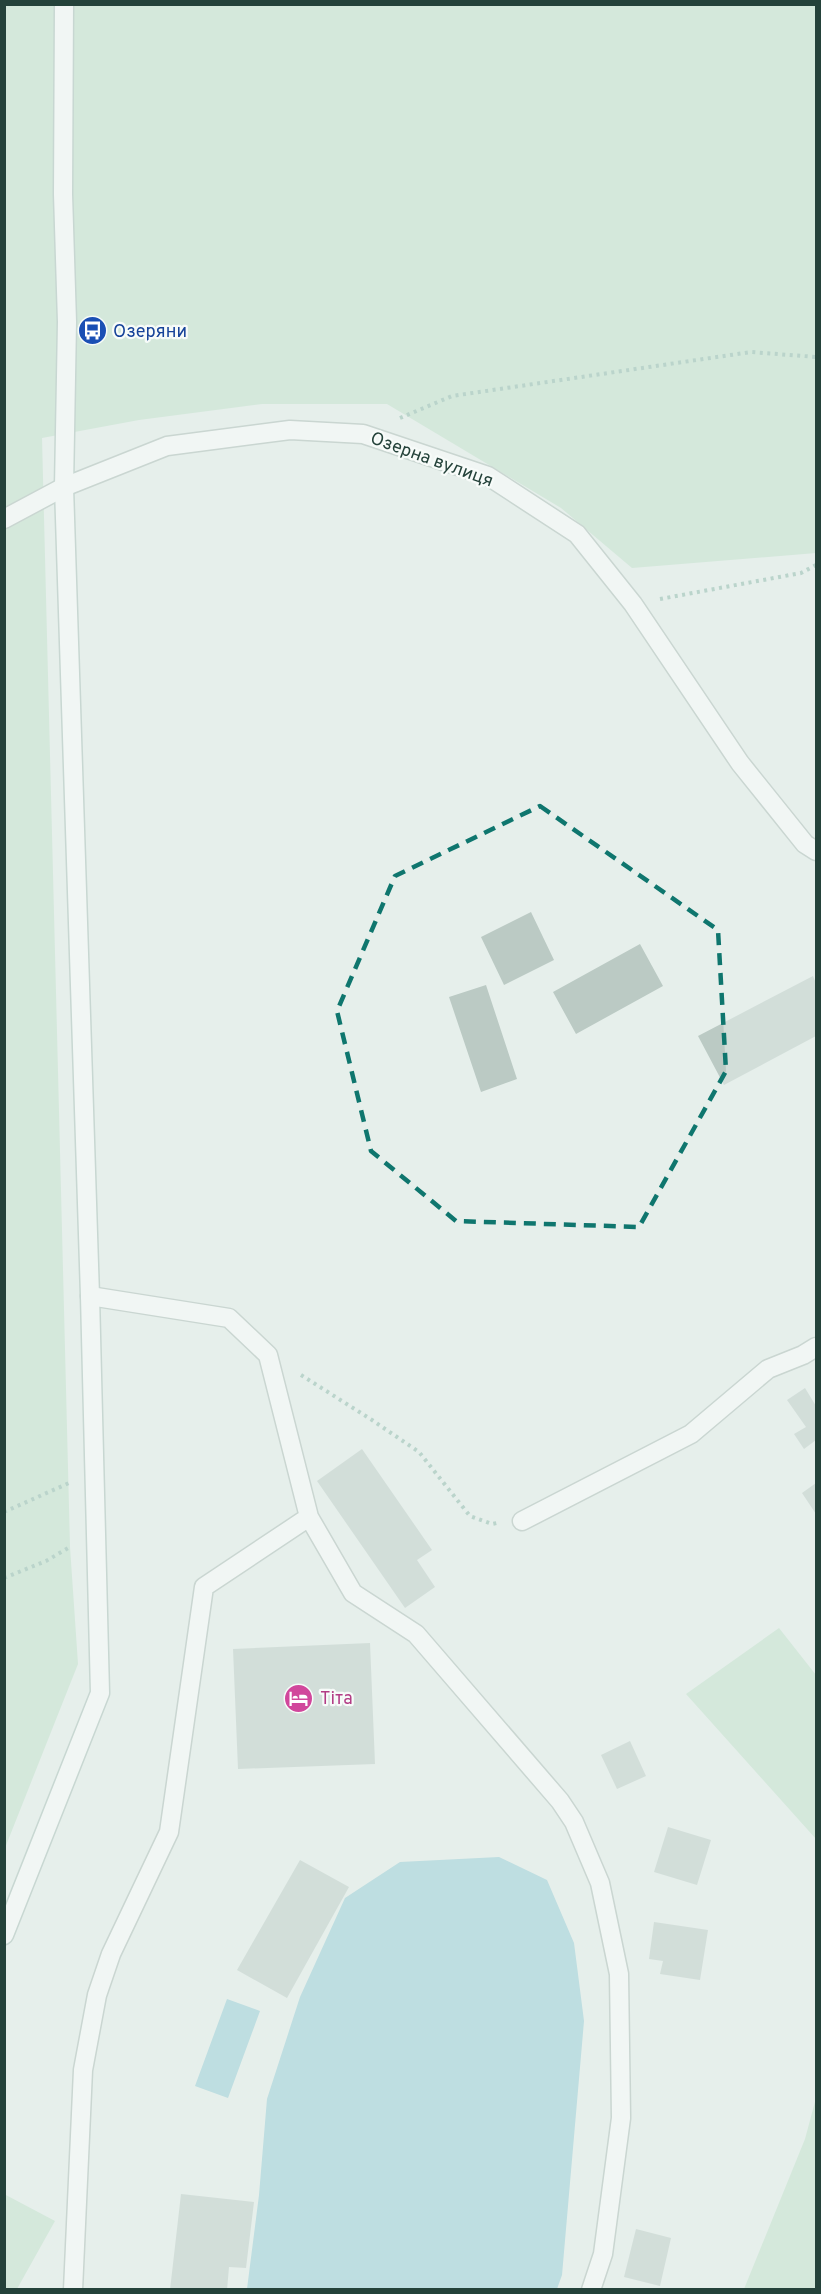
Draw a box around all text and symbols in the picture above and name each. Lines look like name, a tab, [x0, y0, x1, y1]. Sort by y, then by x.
bus stop icon: Озеряни	[76, 315, 108, 347]
place label: Озеряни	[113, 321, 187, 344]
street label: Озерна вулиця	[367, 427, 496, 493]
hotel icon: Тіта	[283, 1682, 315, 1714]
place label: Тіта	[320, 1688, 353, 1711]

